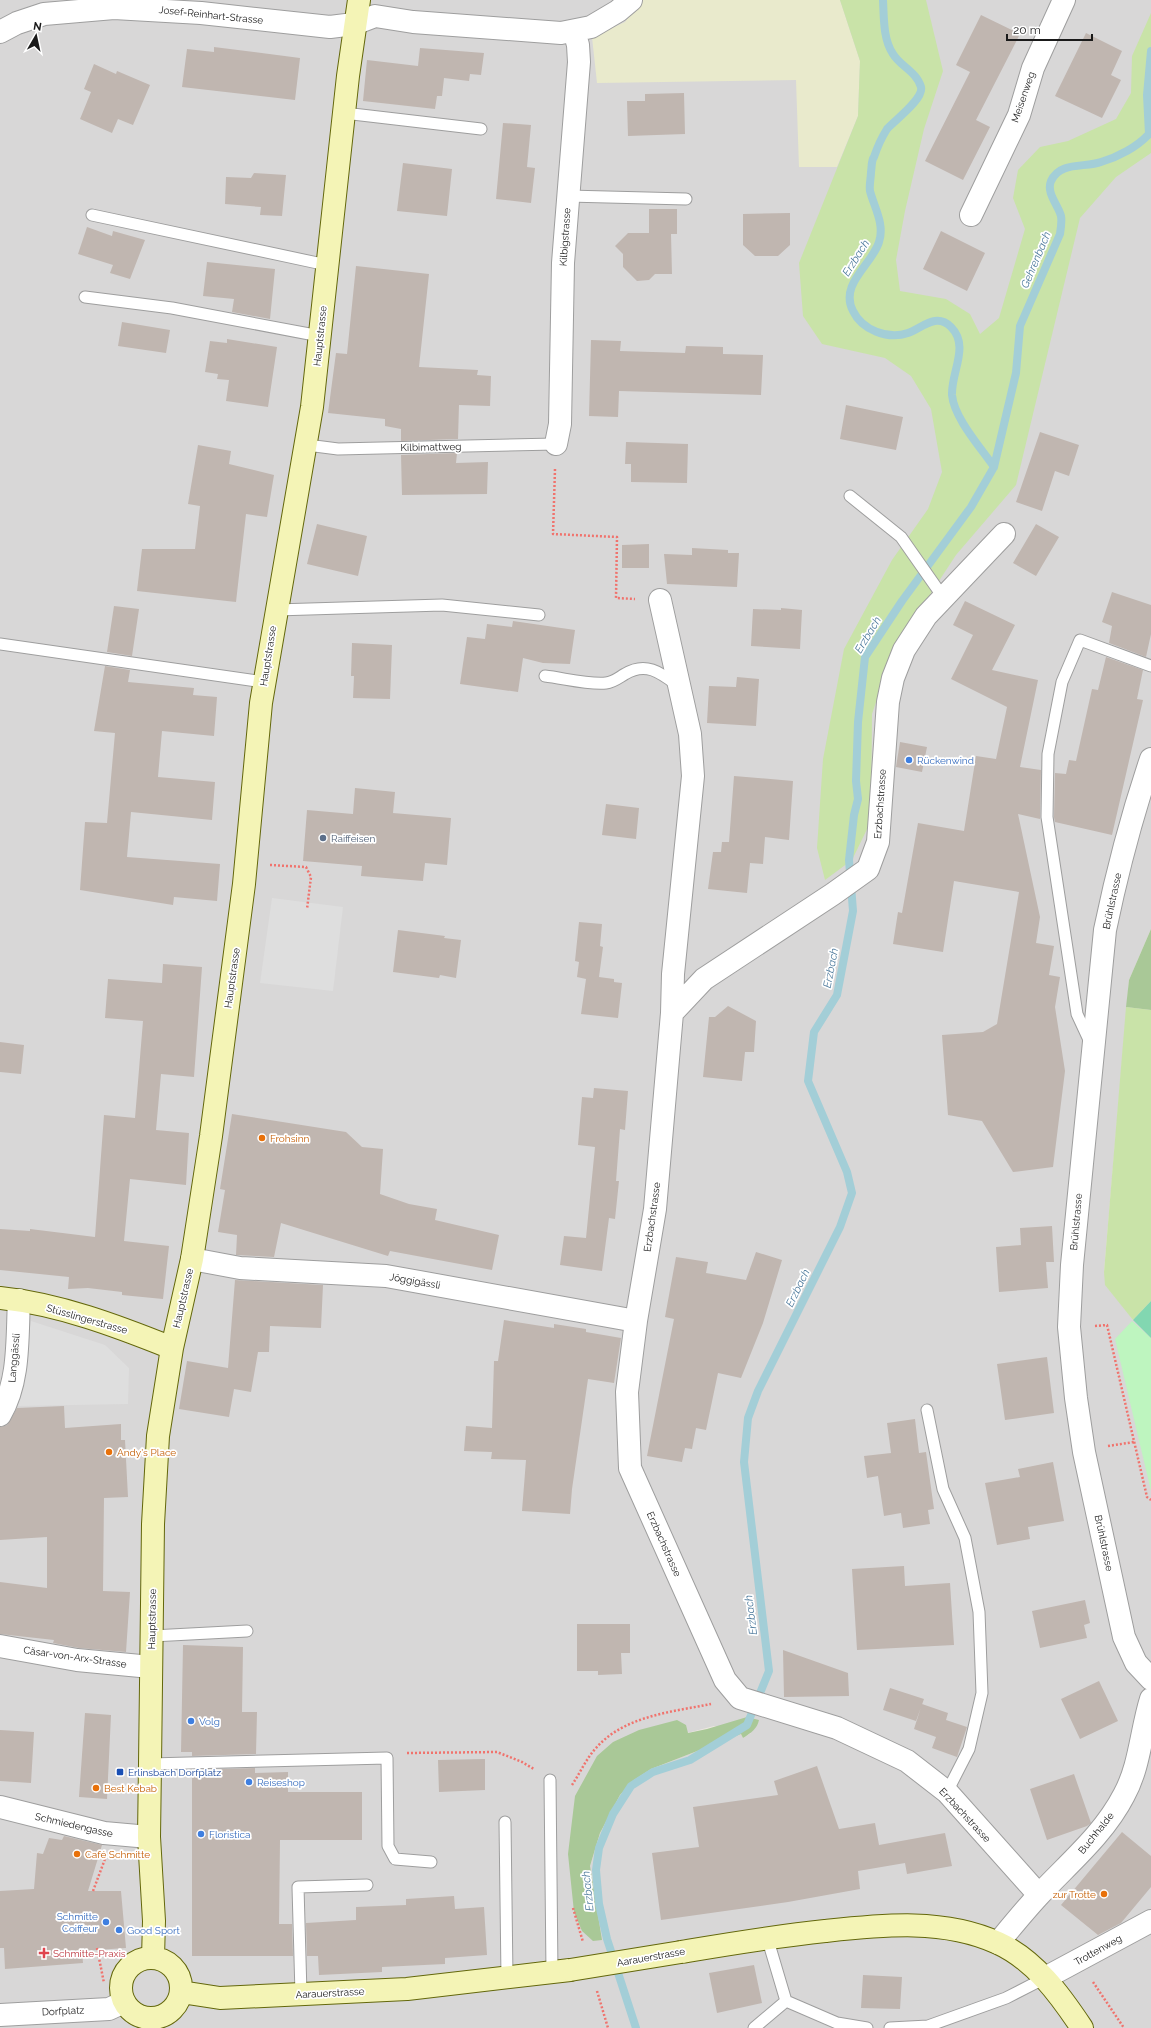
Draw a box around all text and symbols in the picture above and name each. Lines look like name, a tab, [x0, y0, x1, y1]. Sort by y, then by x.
street label: Josef-Reinhart-Strasse	[158, 4, 264, 26]
north arrow	[16, 16, 56, 56]
scale bar	[1007, 16, 1092, 42]
text: N	[32, 20, 43, 34]
text: 20 m	[1013, 23, 1041, 37]
street label: Meisenweg	[1009, 70, 1037, 124]
street label: Kilbigstrasse	[557, 207, 573, 267]
water label: Gehrenbach	[1018, 230, 1054, 290]
water label: Erzbach	[840, 237, 872, 279]
street label: Hauptstrasse	[311, 305, 329, 367]
street label: Kilbimattweg	[400, 441, 462, 453]
water label: Erzbach	[852, 614, 884, 656]
street label: Hauptstrasse	[258, 625, 278, 687]
marker: Rückenwind	[904, 755, 914, 765]
place label: Rückenwind	[917, 755, 974, 766]
street label: Erzbachstrasse	[872, 769, 888, 839]
marker: Raiffeisen	[318, 833, 328, 843]
place label: Raiffeisen	[331, 833, 375, 844]
street label: Brühlstrasse	[1101, 872, 1123, 930]
street label: Hauptstrasse	[222, 947, 242, 1009]
water label: Erzbach	[821, 947, 841, 989]
marker: Frohsinn	[257, 1133, 267, 1143]
place label: Frohsinn	[270, 1133, 309, 1144]
street label: Erzbachstrasse	[642, 1181, 662, 1252]
street label: Brühlstrasse	[1068, 1193, 1084, 1251]
street label: Hauptstrasse	[171, 1267, 195, 1329]
water label: Erzbach	[783, 1267, 813, 1309]
street label: Jöggigässli	[389, 1271, 441, 1291]
street label: Stüsslingerstrasse	[45, 1302, 129, 1336]
street label: Langgässli	[6, 1333, 22, 1383]
marker: Andy's Place	[104, 1447, 114, 1457]
place label: Andy's Place	[117, 1447, 176, 1458]
street label: Erzbachstrasse	[645, 1510, 683, 1578]
street label: Brühlstrasse	[1093, 1514, 1115, 1572]
street label: Hauptstrasse	[146, 1588, 158, 1649]
water label: Erzbach	[742, 1594, 760, 1636]
street label: Cäsar-von-Arx-Strasse	[23, 1644, 127, 1670]
marker: Volg	[186, 1716, 196, 1726]
place label: Volg	[199, 1716, 220, 1727]
marker: Erlinsbach Dorfplatz	[115, 1767, 125, 1777]
place label: Erlinsbach Dorfplatz	[128, 1767, 221, 1778]
marker: Reiseshop	[244, 1777, 254, 1787]
place label: Reiseshop	[257, 1777, 305, 1788]
marker: Best Kebab	[91, 1783, 101, 1793]
place label: Best Kebab	[104, 1783, 157, 1794]
street label: Erzbachstrasse	[937, 1786, 993, 1844]
street label: Buchhalde	[1076, 1810, 1116, 1856]
street label: Schmiedengasse	[34, 1811, 114, 1839]
marker: Floristica	[196, 1829, 206, 1839]
place label: Floristica	[209, 1829, 251, 1840]
marker: Café Schmitte	[72, 1849, 82, 1859]
place label: Café Schmitte	[85, 1849, 150, 1860]
water label: Erzbach	[579, 1870, 597, 1912]
place label: zur Trotte	[1053, 1889, 1096, 1900]
marker: zur Trotte	[1099, 1889, 1109, 1899]
place label: Schmitte Coiffeur	[57, 1911, 98, 1934]
marker: Schmitte Coiffeur	[101, 1917, 111, 1927]
marker: Good Sport	[114, 1925, 124, 1935]
place label: Good Sport	[127, 1925, 181, 1936]
street label: Trottenweg	[1072, 1932, 1124, 1968]
street label: Aarauerstrasse	[616, 1946, 686, 1968]
marker: Schmitte-Praxis	[38, 1947, 50, 1959]
place label: Schmitte-Praxis	[53, 1948, 126, 1959]
street label: Aarauerstrasse	[295, 1986, 365, 2000]
street label: Dorfplatz	[41, 2004, 85, 2018]

